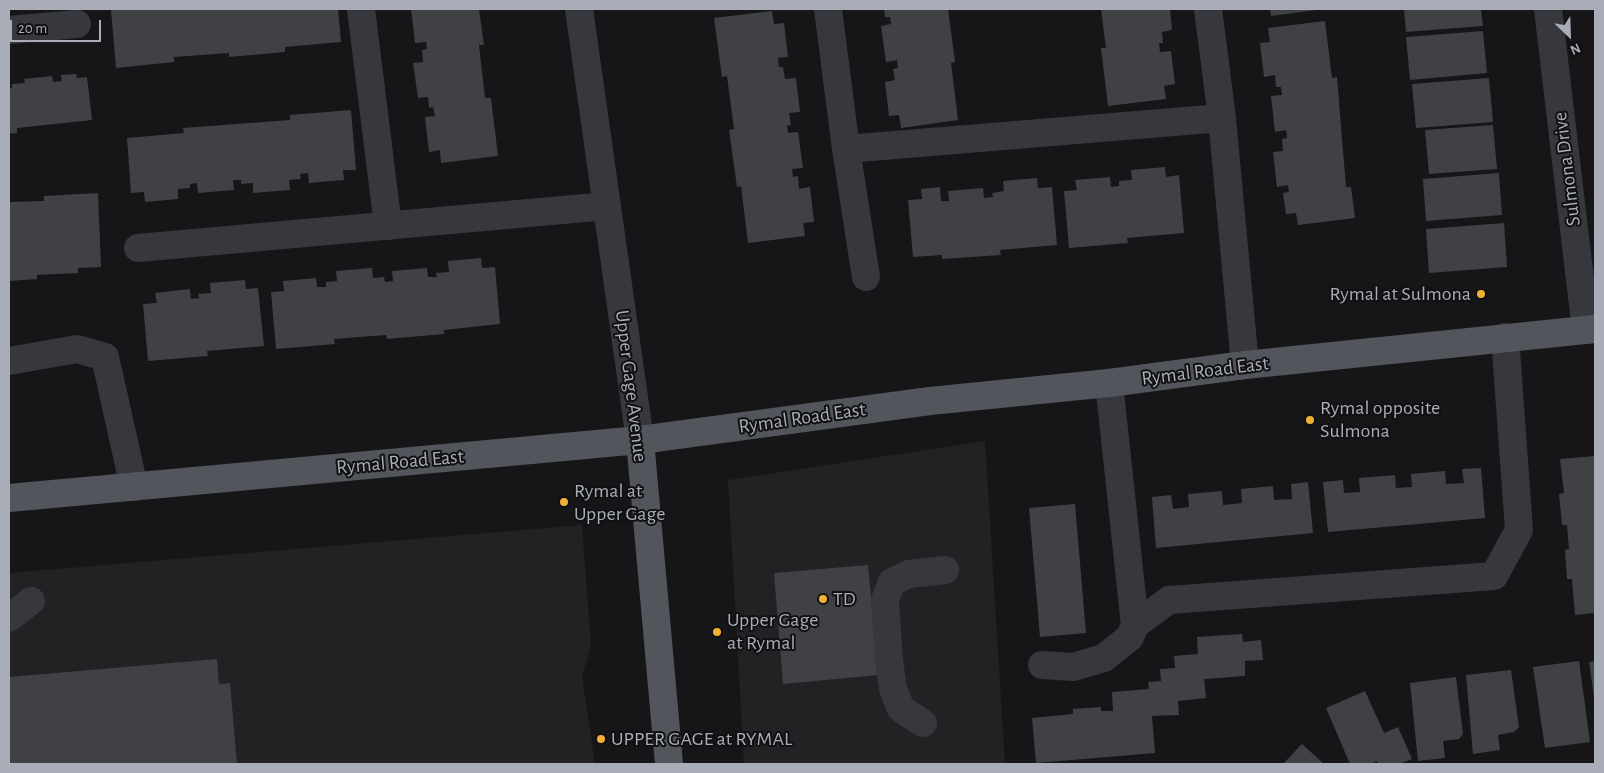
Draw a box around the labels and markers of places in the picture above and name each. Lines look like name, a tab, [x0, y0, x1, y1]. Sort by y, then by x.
place label: Rymal at Sulmona	[1330, 282, 1471, 306]
marker: Rymal at Sulmona	[1475, 288, 1487, 300]
place label: Rymal opposite Sulmona	[1320, 396, 1440, 443]
marker: Rymal opposite Sulmona	[1304, 414, 1316, 426]
place label: Rymal at Upper Gage	[574, 479, 665, 526]
marker: Rymal at Upper Gage	[558, 496, 570, 508]
place label: TD	[833, 587, 856, 611]
marker: TD	[817, 593, 829, 605]
place label: Upper Gage at Rymal	[727, 608, 818, 655]
marker: Upper Gage at Rymal	[711, 626, 723, 638]
place label: UPPER GAGE at RYMAL	[611, 727, 792, 751]
marker: UPPER GAGE at RYMAL	[595, 733, 607, 745]

